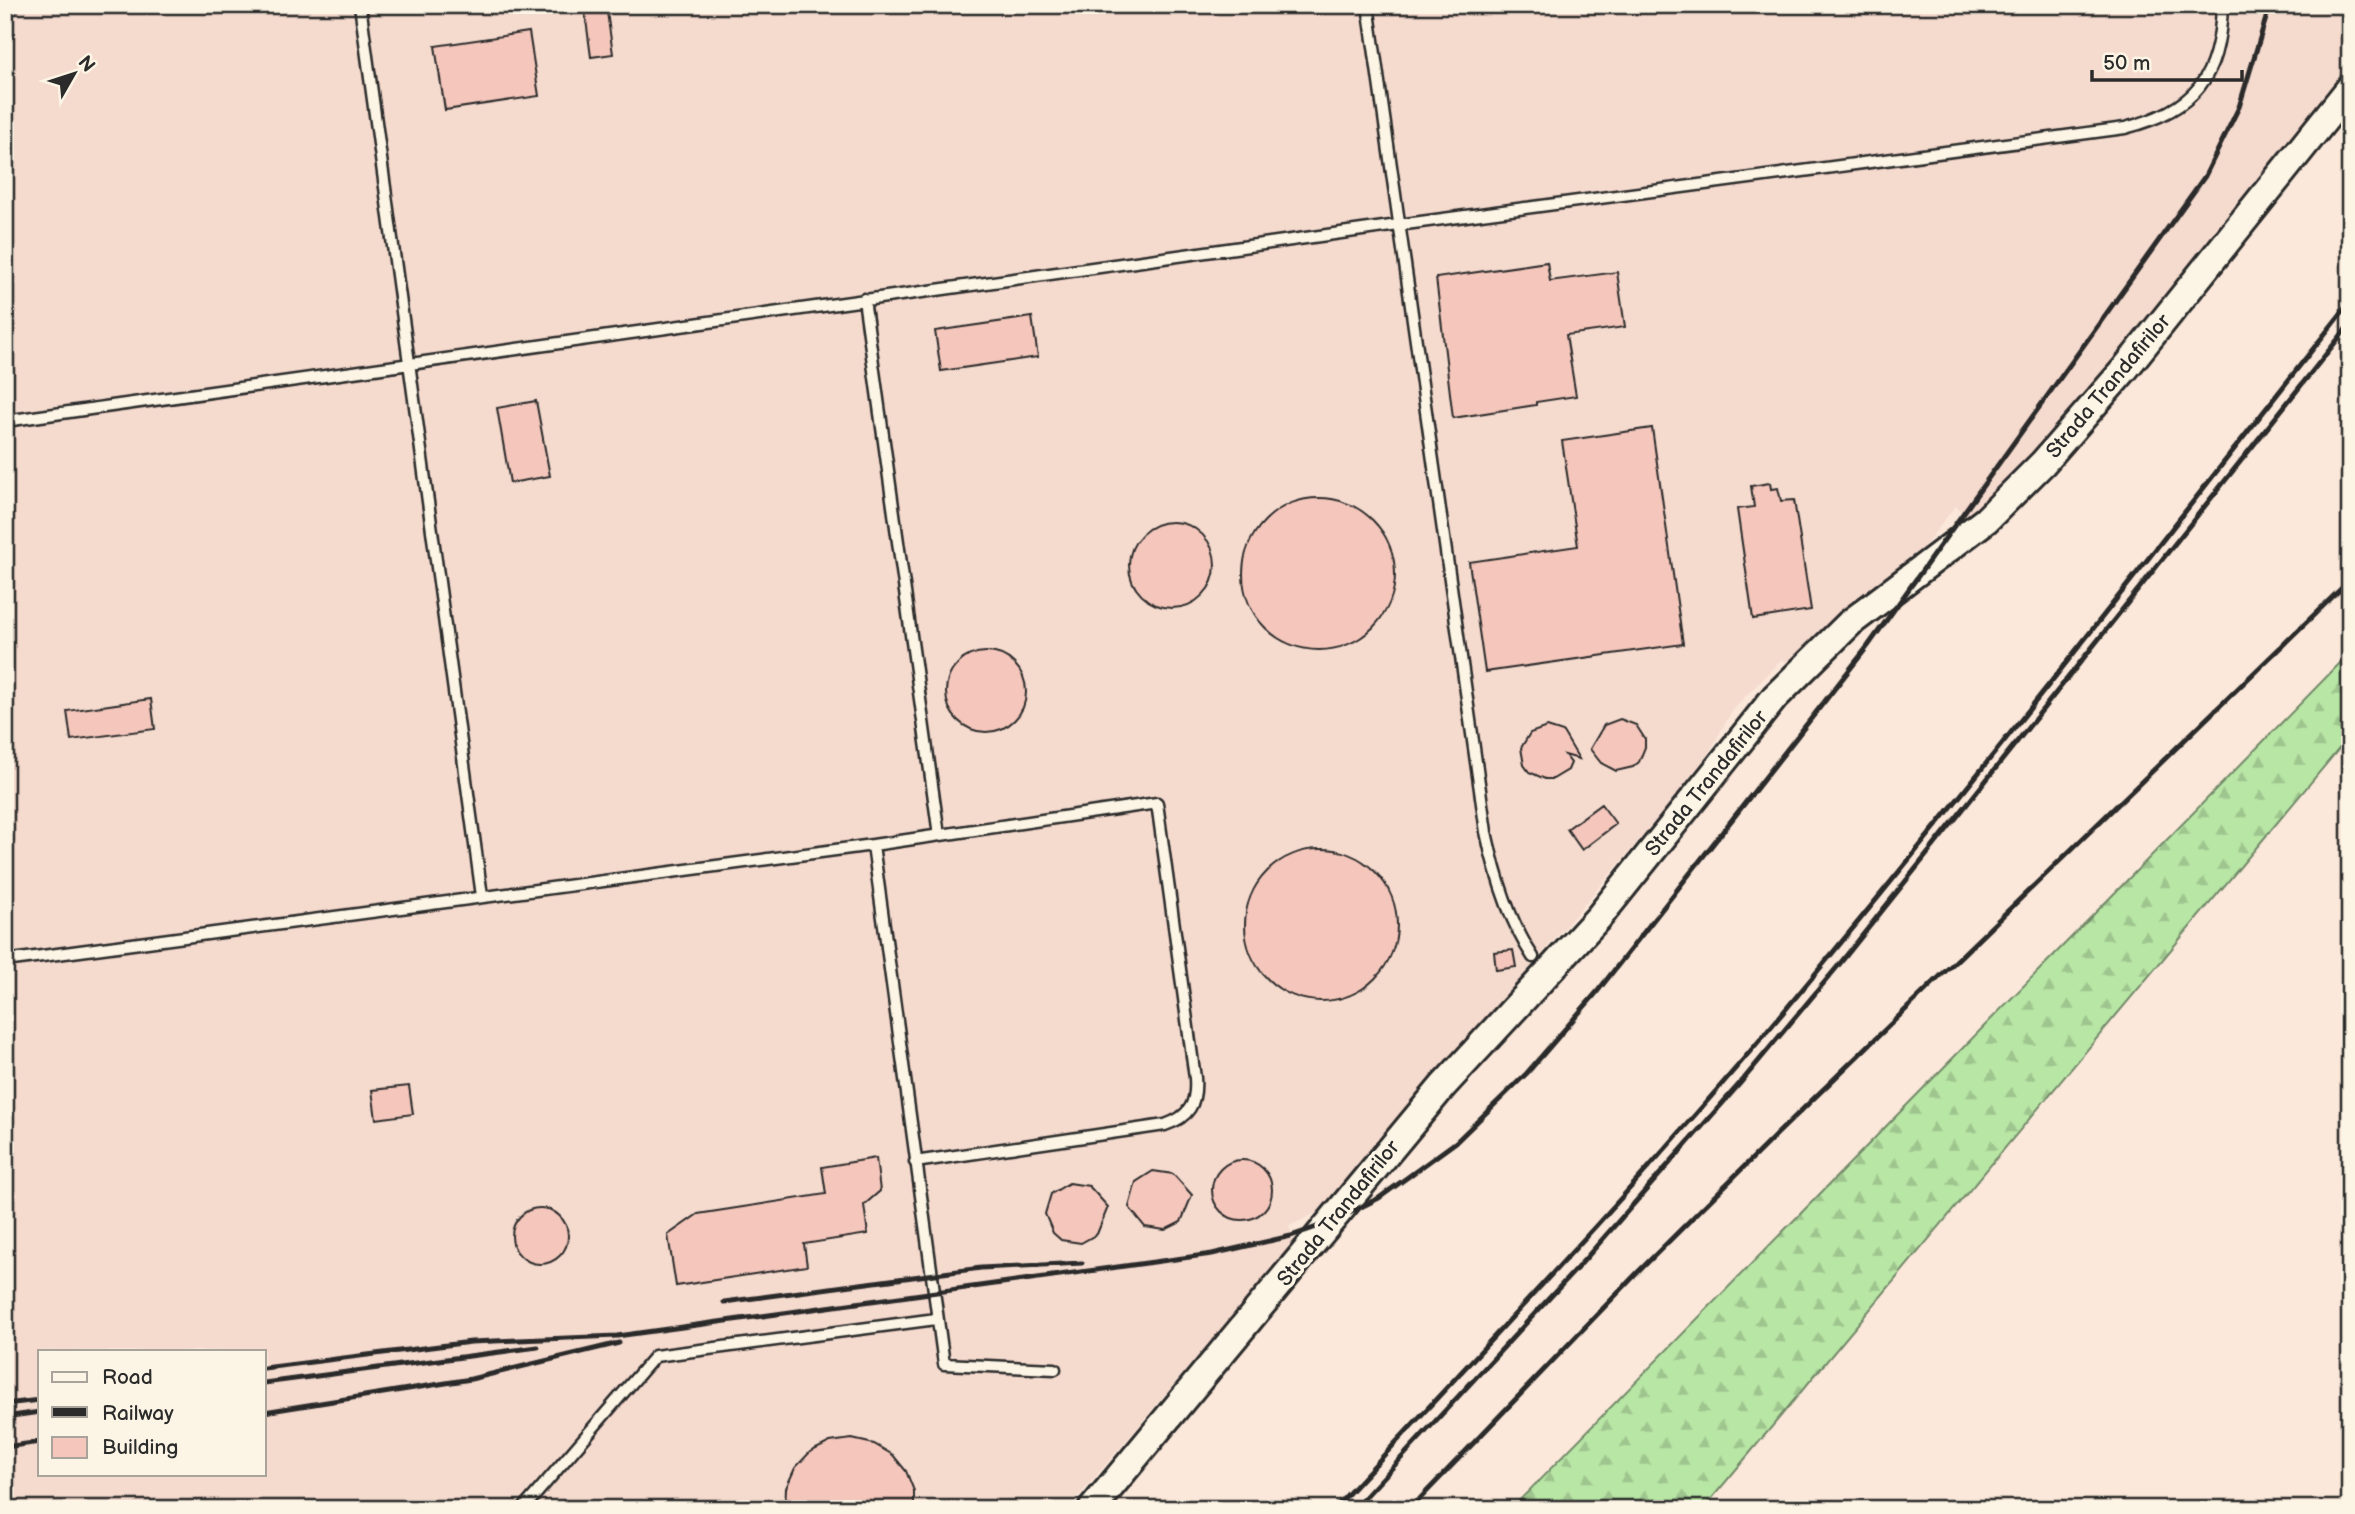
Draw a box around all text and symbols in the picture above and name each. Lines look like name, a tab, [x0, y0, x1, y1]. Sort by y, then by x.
north arrow	[38, 38, 108, 108]
scale bar	[2092, 38, 2243, 82]
text: N	[73, 51, 99, 77]
text: 50 m	[2103, 51, 2150, 76]
street label: Strada Trandafirilor	[2041, 309, 2176, 463]
street label: Strada Trandafirilor	[1640, 705, 1773, 861]
street label: Strada Trandafirilor	[1272, 1135, 1405, 1291]
legend	[38, 1350, 266, 1476]
text: Road	[102, 1365, 153, 1390]
text: Railway	[102, 1401, 174, 1426]
text: Building	[102, 1435, 178, 1460]

